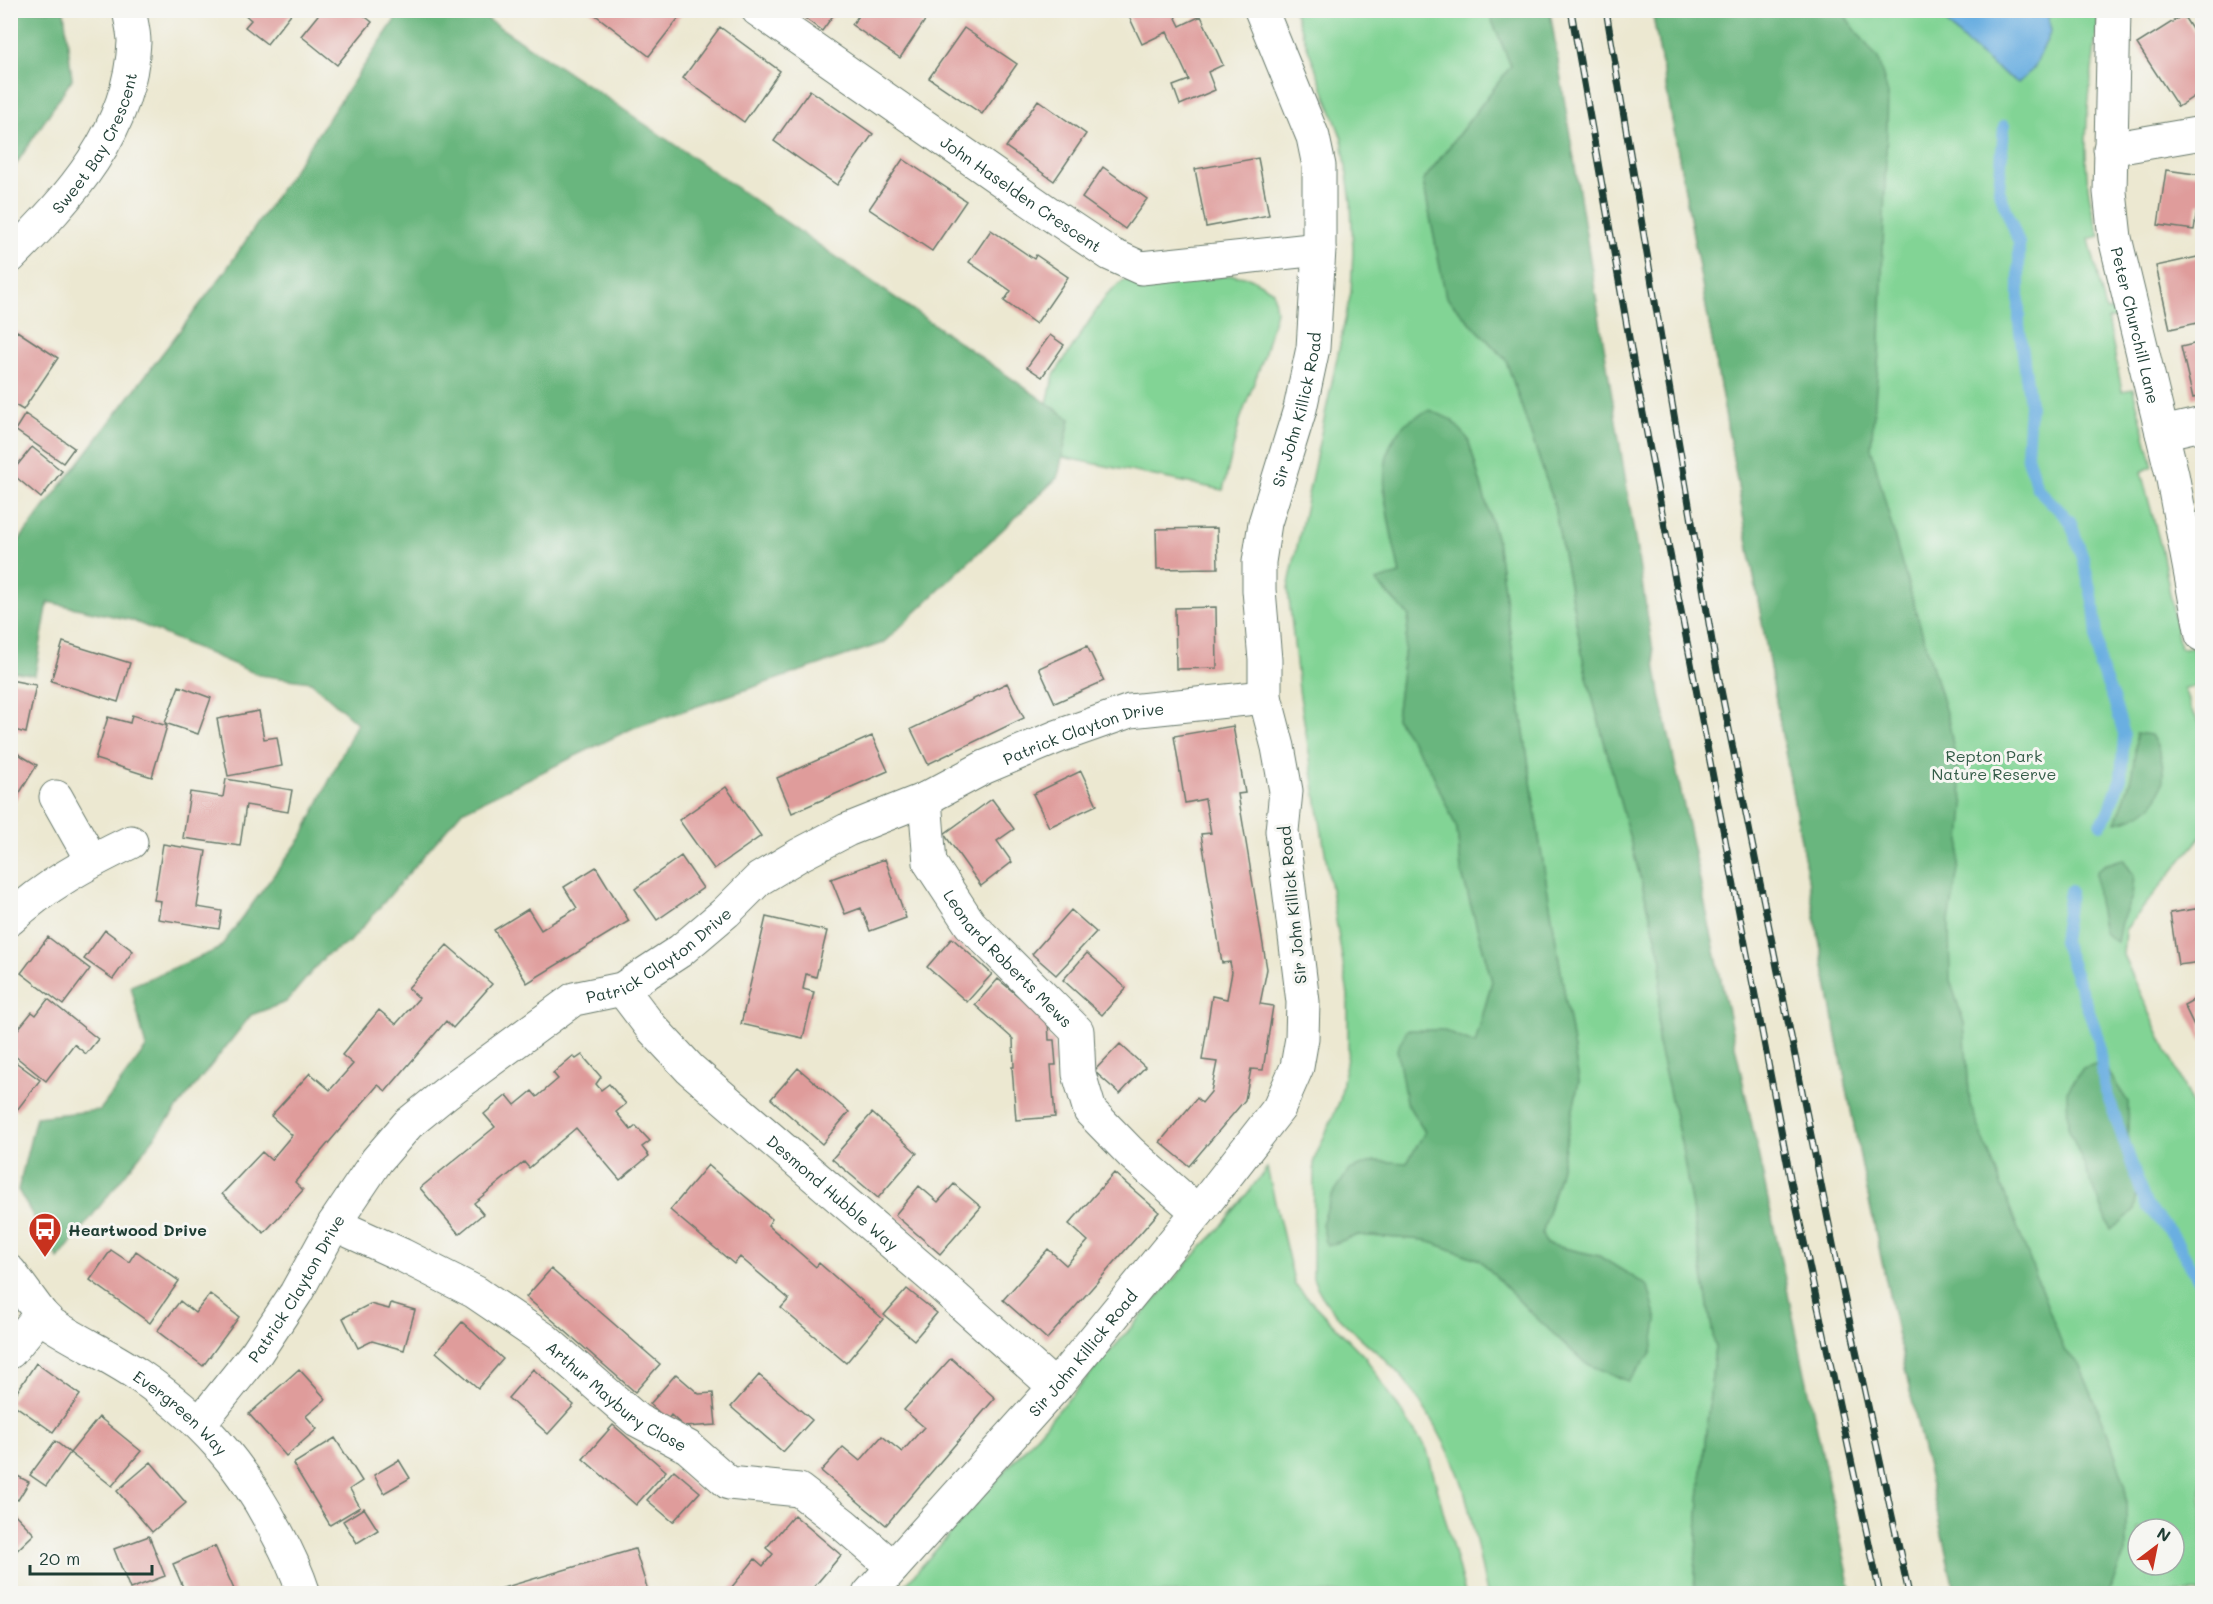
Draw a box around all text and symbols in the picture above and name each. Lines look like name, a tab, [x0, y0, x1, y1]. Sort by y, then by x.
street label: Sweet Bay Crescent	[47, 70, 141, 217]
street label: John Haselden Crescent	[937, 131, 1106, 256]
street label: Peter Churchill Lane	[2107, 245, 2165, 406]
street label: Sir John Killick Road	[1266, 331, 1324, 489]
street label: Patrick Clayton Drive	[1000, 697, 1165, 769]
park label: Repton Park Nature Reserve	[1932, 745, 2056, 784]
street label: Sir John Killick Road	[1273, 825, 1311, 985]
street label: Leonard Roberts Mews	[940, 885, 1077, 1031]
street label: Patrick Clayton Drive	[584, 902, 735, 1007]
street label: Desmond Hubble Way	[763, 1130, 903, 1255]
street label: Patrick Clayton Drive	[243, 1210, 348, 1366]
bus stop icon: Heartwood Drive	[27, 1211, 63, 1258]
place label: Heartwood Drive	[68, 1219, 207, 1240]
street label: Sir John Killick Road	[1023, 1285, 1141, 1421]
street label: Arthur Maybury Close	[543, 1336, 691, 1455]
street label: Evergreen Way	[130, 1365, 233, 1459]
north arrow	[2126, 1517, 2186, 1577]
text: N	[2153, 1522, 2175, 1546]
scale bar	[30, 1538, 152, 1576]
text: 20 m	[39, 1546, 80, 1570]

